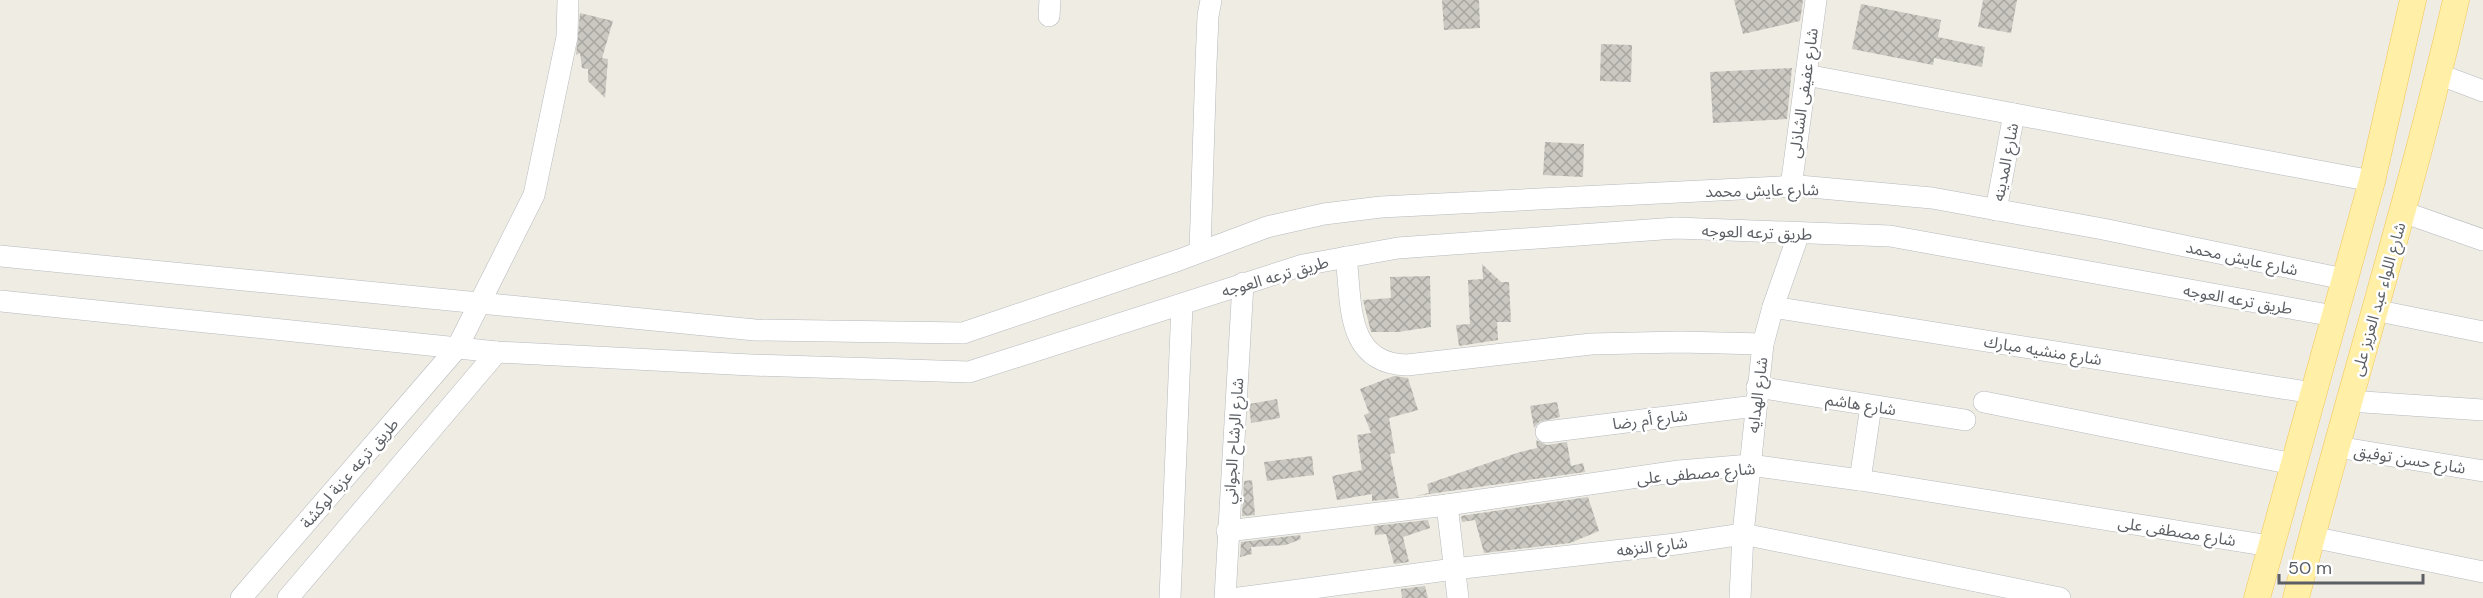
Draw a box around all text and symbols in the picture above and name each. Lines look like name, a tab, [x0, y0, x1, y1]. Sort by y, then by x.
street label: شارع عفيفى الشاذلى	[1784, 27, 1825, 160]
street label: شارع المدينه	[1988, 121, 2025, 203]
street label: شارع عايش محمد	[1705, 179, 1819, 204]
street label: طريق ترعه العوجه	[1701, 220, 1813, 245]
street label: شارع اللواء عبد العزيز على	[2346, 220, 2412, 379]
street label: شارع عايش محمد	[2184, 236, 2300, 283]
street label: طريق ترعه العوجه	[1219, 251, 1331, 302]
street label: طريق ترعه العوجه	[2182, 280, 2294, 319]
street label: شارع منشيه مبارك	[1982, 331, 2103, 372]
street label: شارع الهدايه	[1742, 356, 1775, 435]
street label: شارع الرشاح الجواني	[1219, 377, 1250, 505]
street label: شارع هاشم	[1824, 389, 1898, 422]
street label: شارع أم رضا	[1611, 404, 1689, 437]
street label: طريق ترعه عزبة لوكشة	[296, 414, 403, 533]
street label: شارع حسن توفيق	[2352, 440, 2467, 481]
street label: شارع مصطفى على	[1636, 458, 1756, 491]
street label: شارع مصطفى على	[2116, 512, 2237, 553]
street label: شارع النزهه	[1615, 532, 1689, 563]
scale bar	[2279, 547, 2423, 585]
text: 50 m	[2288, 556, 2332, 580]

